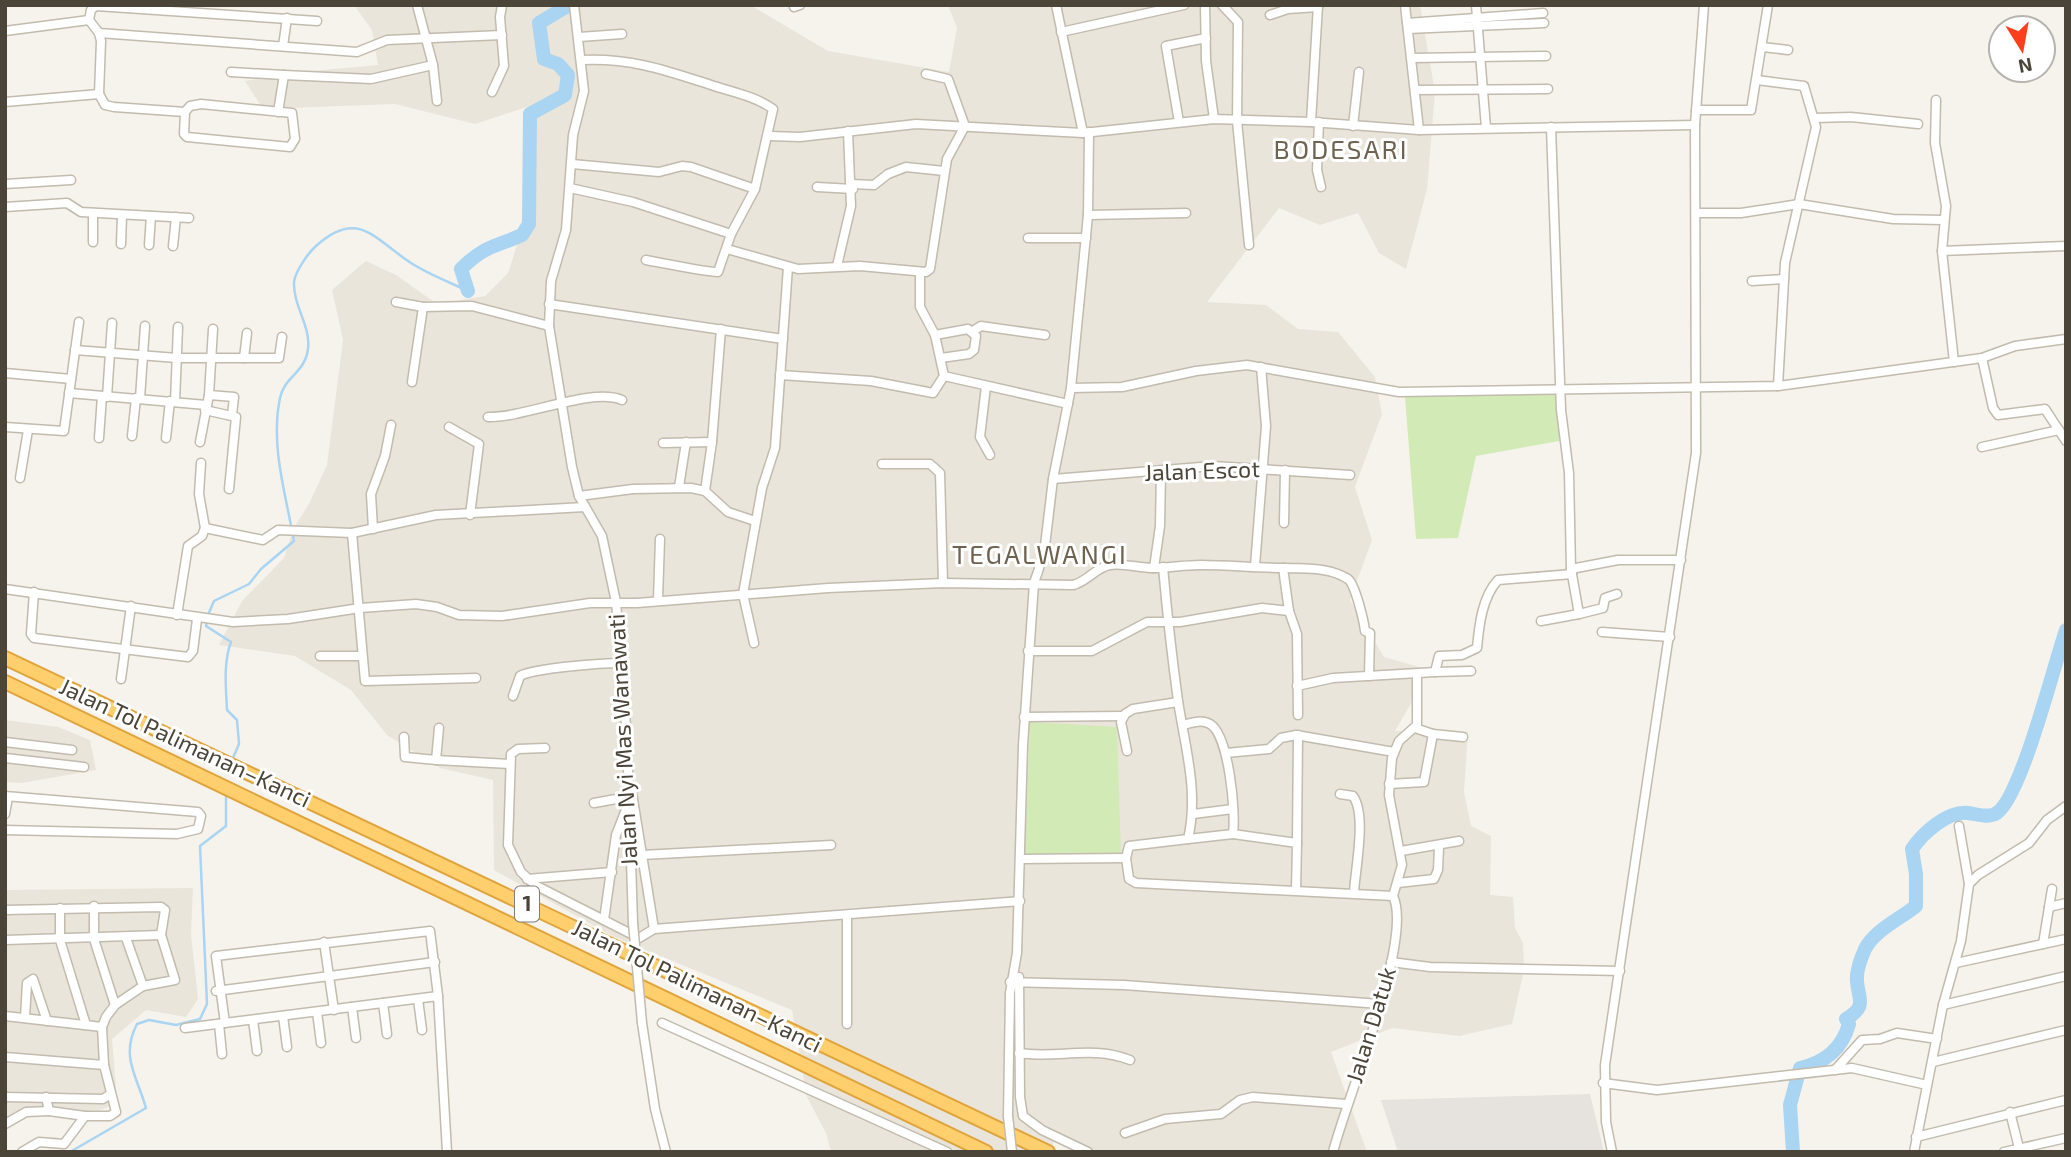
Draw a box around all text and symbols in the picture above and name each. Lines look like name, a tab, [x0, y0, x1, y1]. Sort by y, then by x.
north arrow	[1987, 14, 2057, 84]
text: N	[2016, 54, 2034, 79]
district label: BODESARI	[1274, 133, 1408, 164]
street label: Jalan Escot	[1144, 454, 1261, 486]
district label: TEGALWANGI	[952, 538, 1128, 569]
street label: Jalan Nyi Mas Wanawati	[601, 613, 643, 867]
street label: Jalan Tol Palimanan–Kanci	[55, 672, 316, 813]
road number: 1	[515, 886, 539, 922]
street label: Jalan Tol Palimanan–Kanci	[568, 912, 827, 1058]
street label: Jalan Datuk	[1339, 963, 1401, 1086]

